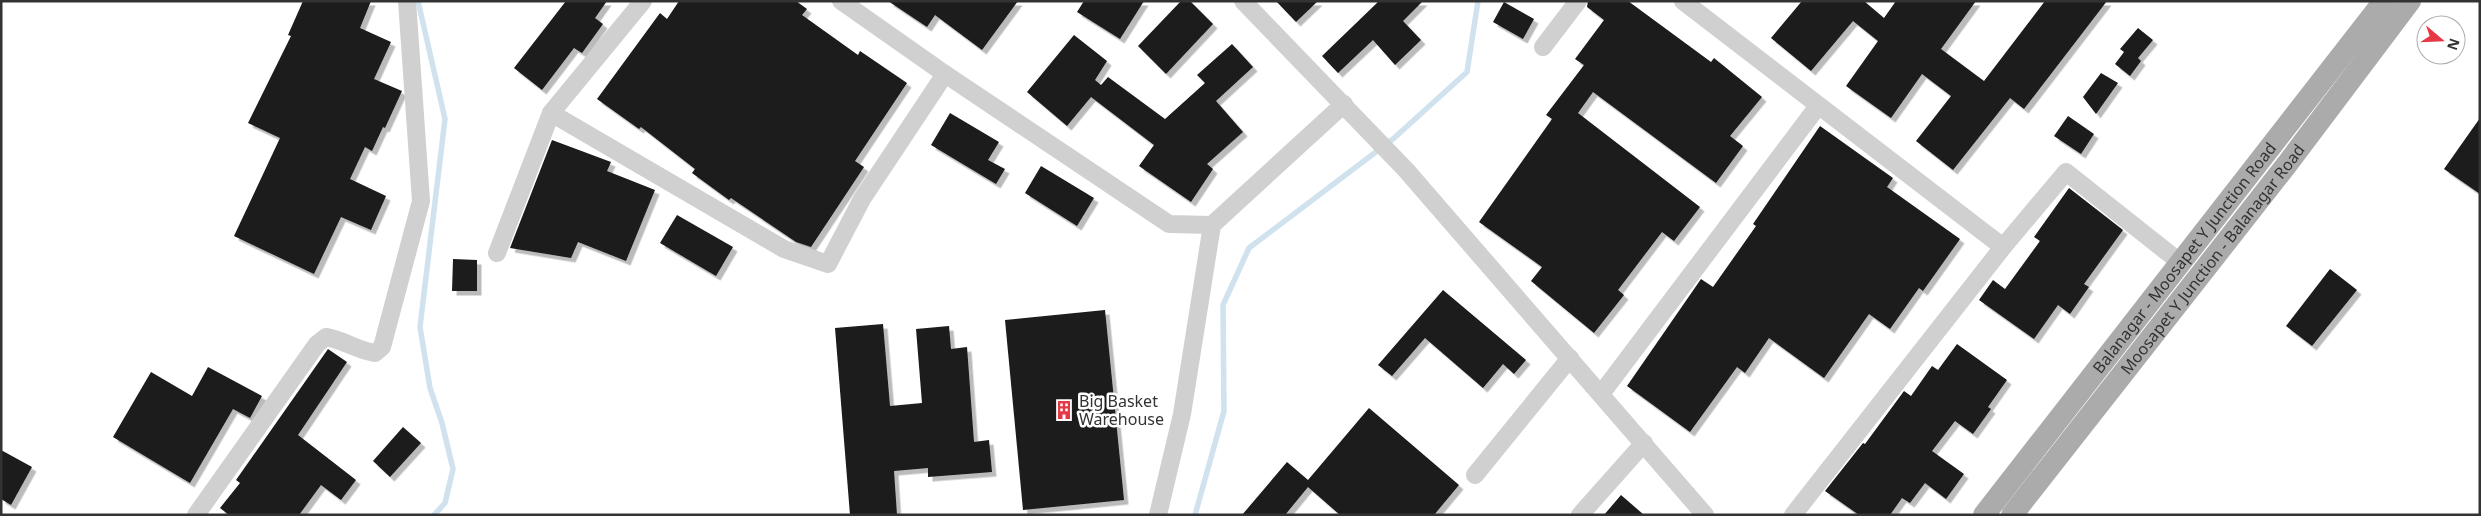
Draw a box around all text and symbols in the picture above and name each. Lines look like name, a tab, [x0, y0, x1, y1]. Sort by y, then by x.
north arrow	[2416, 15, 2466, 65]
text: N	[2443, 36, 2465, 53]
street label: Balanagar - Moosapet Y Junction Road	[2087, 138, 2281, 378]
street label: Moosapet Y Junction - Balanagar Road	[2115, 139, 2310, 379]
place label: Big Basket Warehouse	[1079, 390, 1164, 430]
building icon: Big Basket Warehouse	[1053, 399, 1075, 421]

